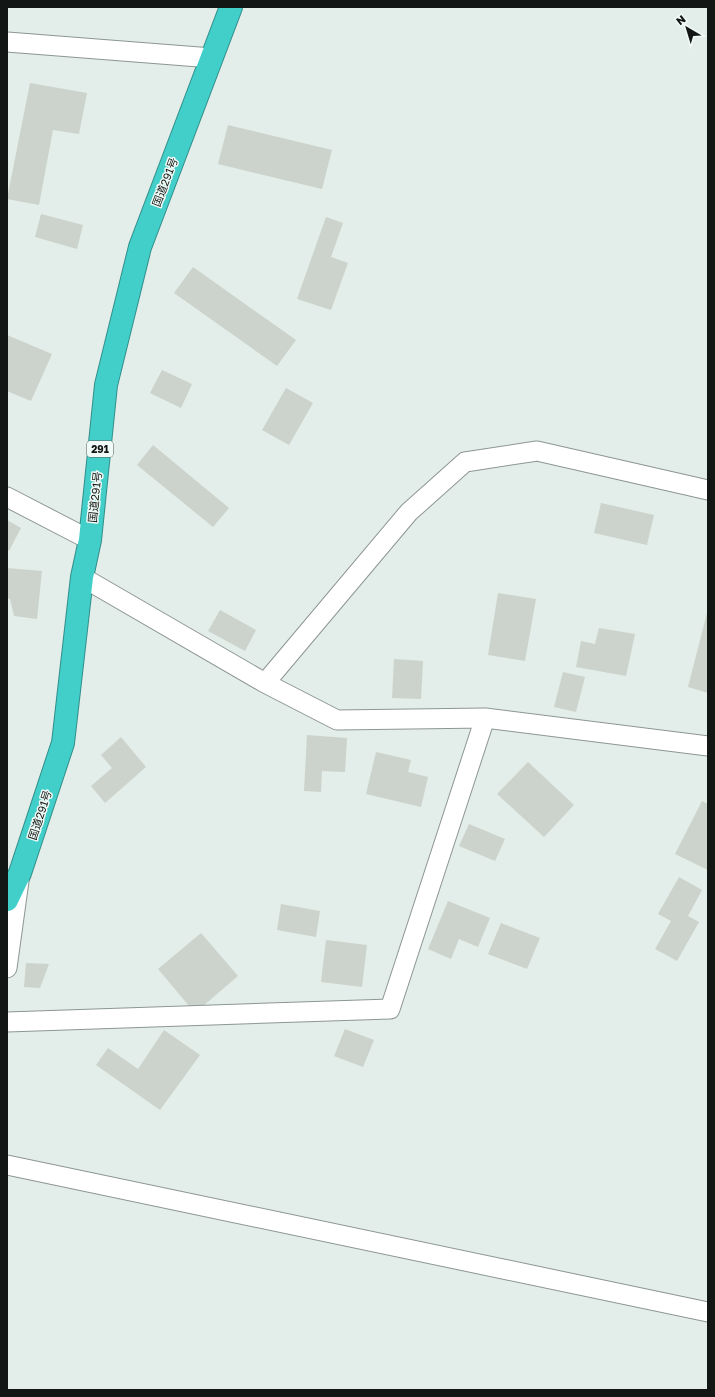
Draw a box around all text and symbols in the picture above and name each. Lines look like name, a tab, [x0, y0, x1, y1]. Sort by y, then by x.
north arrow	[667, 8, 707, 48]
text: N	[673, 12, 688, 27]
street label: 国道291号	[149, 156, 180, 208]
road number: 291	[87, 441, 113, 457]
street label: 国道291号	[85, 471, 104, 523]
street label: 国道291号	[25, 788, 54, 841]

